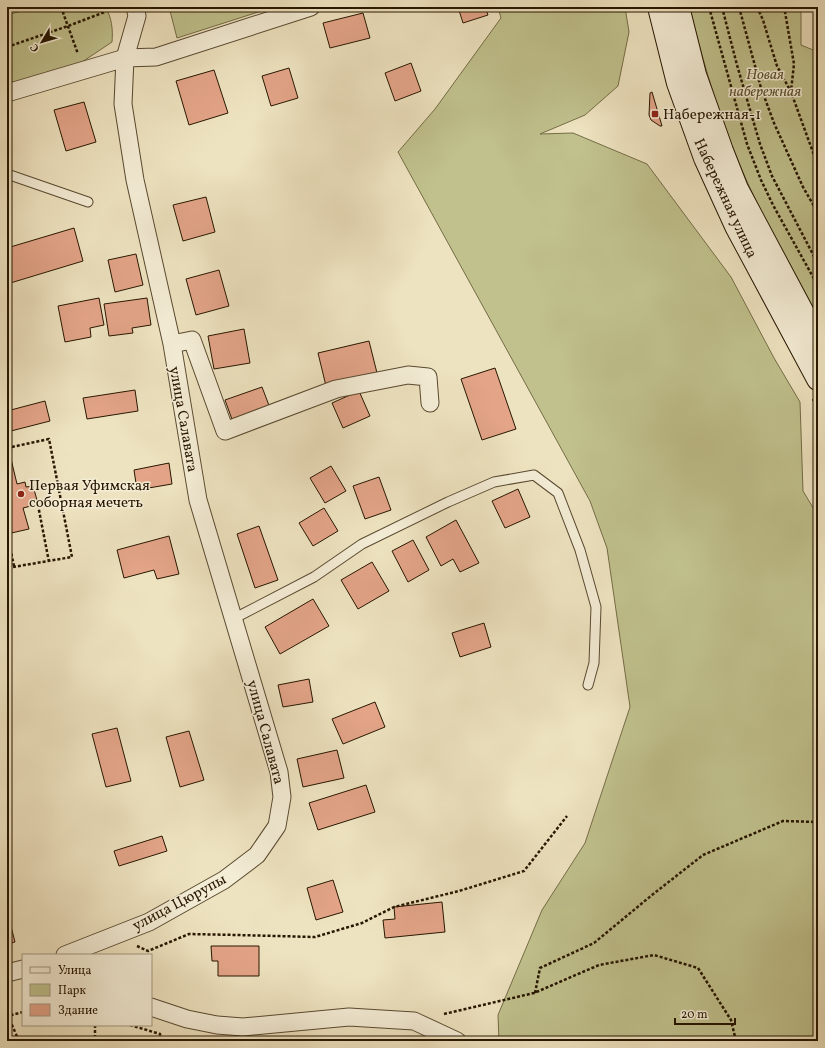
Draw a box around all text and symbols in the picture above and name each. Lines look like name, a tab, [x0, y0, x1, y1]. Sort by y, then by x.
north arrow	[22, 22, 62, 62]
text: С	[27, 40, 43, 55]
park label: Новая набережная	[729, 65, 801, 103]
place label: Набережная-1	[663, 105, 761, 126]
marker: Набережная-1	[650, 109, 660, 119]
street label: Набережная улица	[688, 135, 762, 262]
street label: улица Салавата	[163, 365, 202, 474]
place label: Первая Уфимская соборная мечеть	[29, 476, 150, 514]
marker: Первая Уфимская соборная мечеть	[16, 489, 26, 499]
street label: улица Салавата	[241, 678, 289, 787]
street label: улица Цюрупы	[129, 869, 231, 937]
legend	[22, 954, 152, 1026]
text: Улица	[58, 963, 91, 979]
text: Парк	[58, 983, 86, 999]
scale bar	[675, 1000, 735, 1026]
text: Здание	[58, 1003, 98, 1019]
text: 20 m	[681, 1007, 708, 1023]

